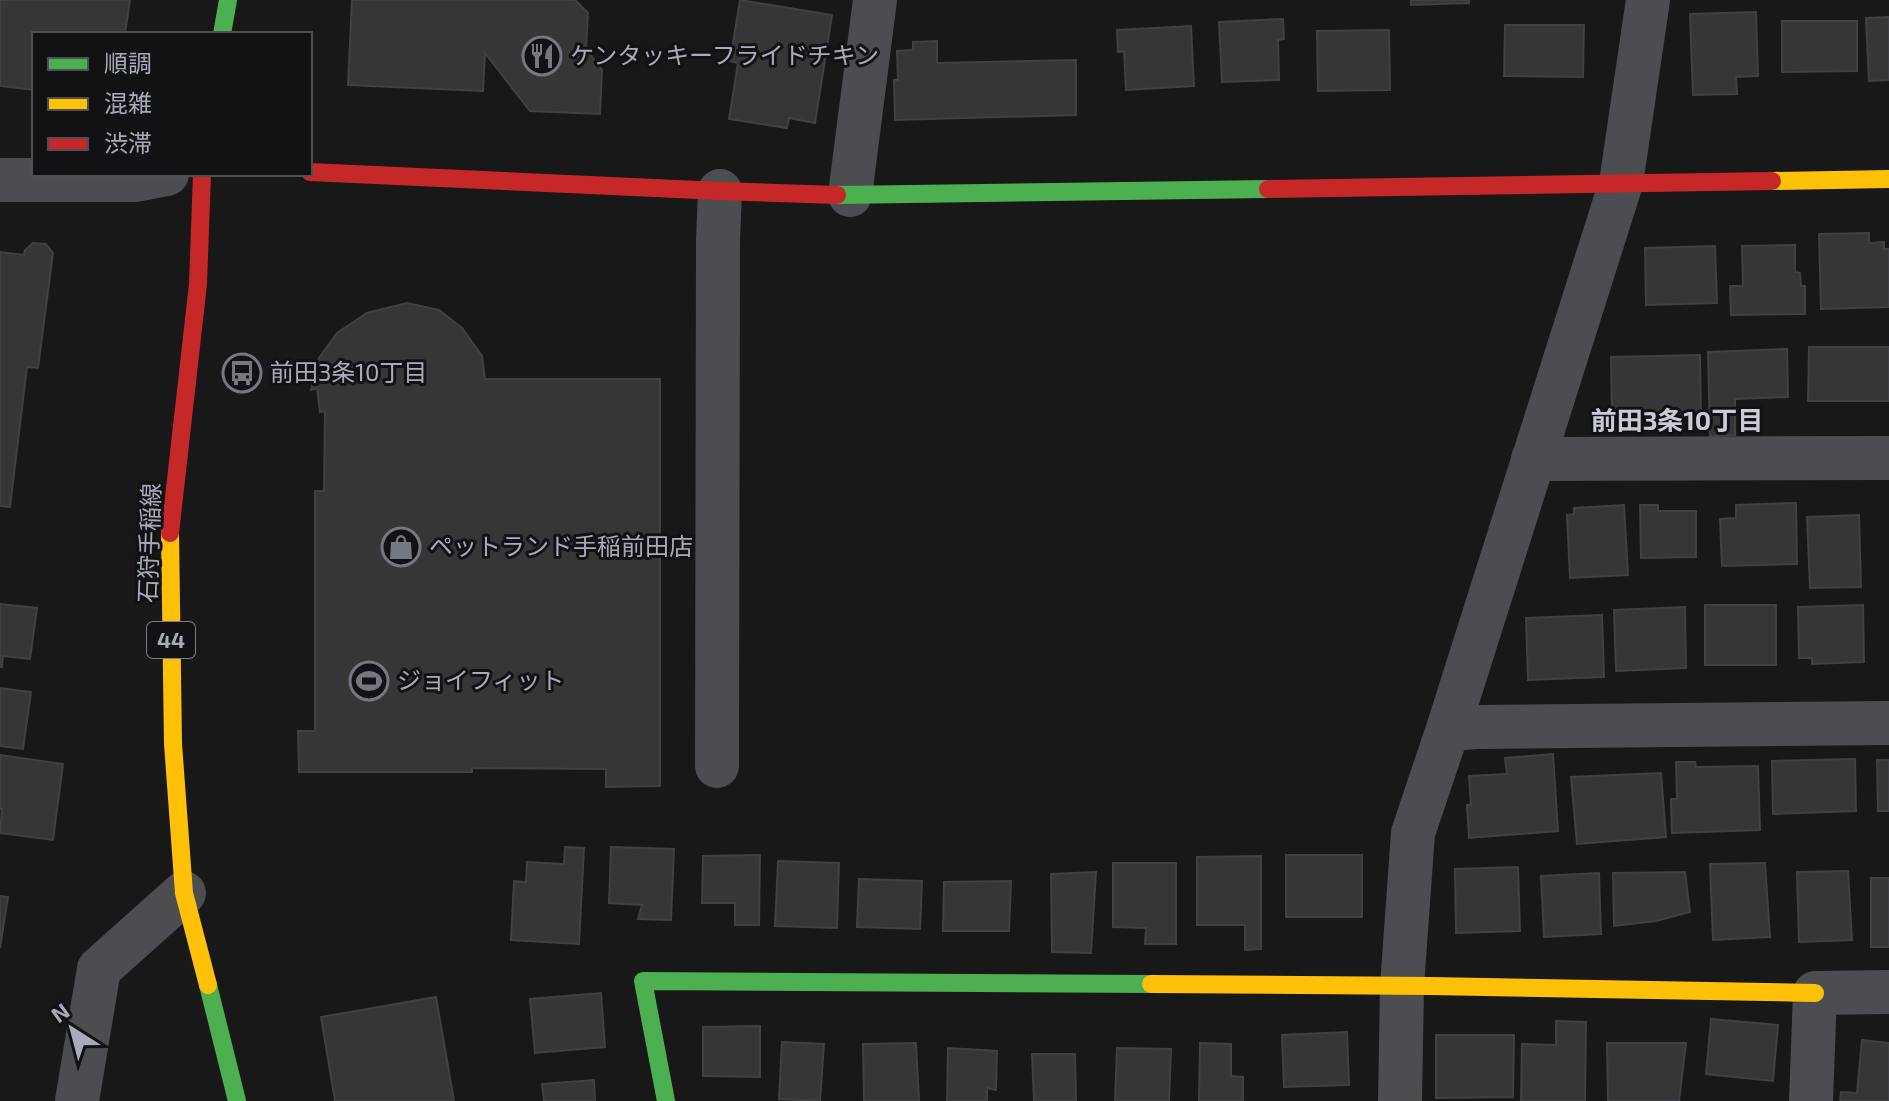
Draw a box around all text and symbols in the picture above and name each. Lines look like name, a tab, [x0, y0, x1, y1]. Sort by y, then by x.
legend	[32, 32, 312, 176]
restaurant icon: ケンタッキーフライドチキン	[521, 35, 563, 77]
place label: ケンタッキーフライドチキン	[570, 40, 879, 69]
text: 順調	[104, 48, 152, 77]
text: 混雑	[104, 88, 152, 117]
text: 渋滞	[104, 128, 152, 157]
bus stop icon: 前田3条10丁目	[221, 352, 263, 394]
place label: 前田3条10丁目	[270, 357, 427, 386]
district label: 前田3条10丁目	[1591, 404, 1763, 435]
street label: 石狩手稲線	[132, 482, 165, 603]
shop icon: ペットランド手稲前田店	[380, 526, 422, 568]
place label: ペットランド手稲前田店	[429, 531, 693, 560]
road number: 44	[147, 622, 195, 658]
sports icon: ジョイフィット	[348, 660, 390, 702]
place label: ジョイフィット	[397, 665, 565, 694]
north arrow	[32, 989, 112, 1069]
text: N	[46, 997, 74, 1027]

